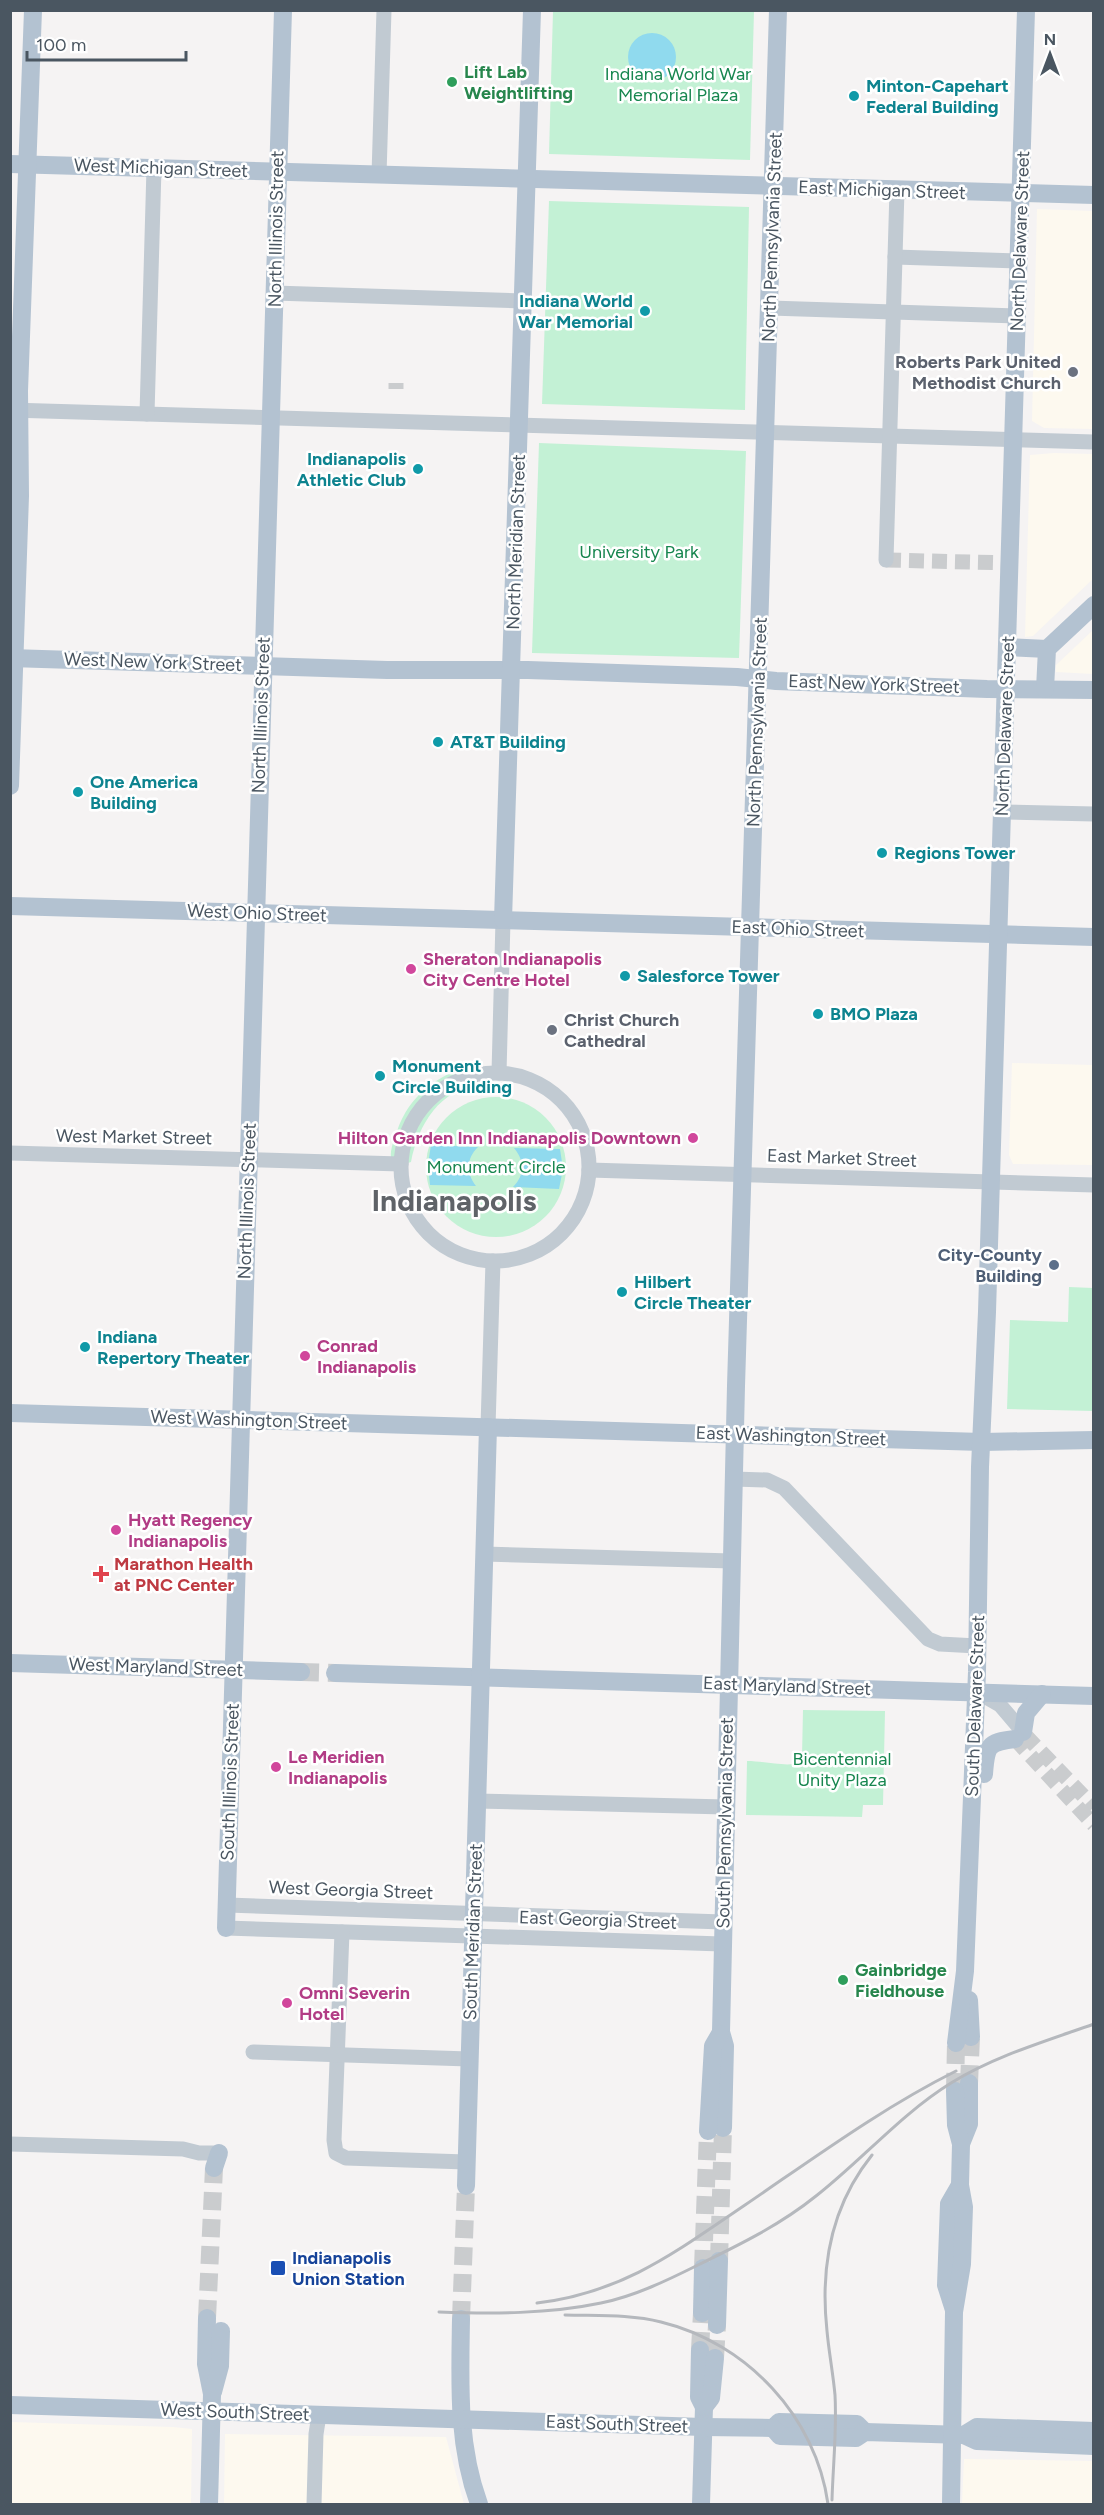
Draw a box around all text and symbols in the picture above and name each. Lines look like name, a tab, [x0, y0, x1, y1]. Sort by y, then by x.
scale bar	[27, 24, 186, 62]
north arrow	[1020, 24, 1080, 84]
text: N	[1044, 30, 1056, 49]
text: 100 m	[36, 34, 86, 56]
place label: Lift Lab Weightlifting	[464, 61, 573, 104]
park label: Indiana World War Memorial Plaza	[605, 63, 751, 106]
marker: Lift Lab Weightlifting	[445, 75, 459, 89]
place label: Minton-Capehart Federal Building	[866, 75, 1009, 118]
marker: Minton-Capehart Federal Building	[847, 89, 861, 103]
street label: North Pennsylvania Street	[757, 131, 787, 342]
street label: North Illinois Street	[264, 150, 288, 307]
street label: North Delaware Street	[1006, 150, 1034, 332]
street label: West Michigan Street	[74, 154, 249, 182]
street label: East Michigan Street	[798, 176, 966, 204]
place label: Indiana World War Memorial	[518, 290, 633, 333]
marker: Indiana World War Memorial	[638, 304, 652, 318]
place label: Roberts Park United Methodist Church	[895, 351, 1061, 394]
marker: Roberts Park United Methodist Church	[1066, 365, 1080, 379]
place label: Indianapolis Athletic Club	[297, 448, 407, 491]
street label: North Meridian Street	[502, 454, 530, 630]
marker: Indianapolis Athletic Club	[411, 462, 425, 476]
park label: University Park	[579, 541, 699, 563]
street label: North Pennsylvania Street	[742, 616, 772, 827]
street label: North Delaware Street	[991, 635, 1019, 817]
street label: North Illinois Street	[247, 636, 275, 794]
street label: West New York Street	[64, 648, 243, 676]
street label: East New York Street	[788, 670, 960, 698]
place label: AT&T Building	[450, 731, 566, 753]
marker: AT&T Building	[431, 735, 445, 749]
place label: One America Building	[90, 771, 198, 814]
marker: One America Building	[71, 785, 85, 799]
place label: Regions Tower	[894, 842, 1016, 864]
marker: Regions Tower	[875, 846, 889, 860]
street label: West Ohio Street	[187, 900, 327, 926]
street label: East Ohio Street	[731, 916, 865, 942]
place label: Sheraton Indianapolis City Centre Hotel	[423, 948, 602, 991]
marker: Sheraton Indianapolis City Centre Hotel	[404, 962, 418, 976]
place label: Salesforce Tower	[637, 965, 780, 987]
marker: Salesforce Tower	[618, 969, 632, 983]
place label: BMO Plaza	[830, 1003, 918, 1025]
marker: BMO Plaza	[811, 1007, 825, 1021]
place label: Christ Church Cathedral	[564, 1009, 679, 1052]
marker: Christ Church Cathedral	[545, 1023, 559, 1037]
place label: Monument Circle Building	[392, 1055, 512, 1098]
marker: Monument Circle Building	[373, 1069, 387, 1083]
street label: North Illinois Street	[233, 1122, 261, 1280]
street label: West Market Street	[56, 1125, 213, 1149]
place label: Hilton Garden Inn Indianapolis Downtown	[338, 1127, 681, 1149]
marker: Hilton Garden Inn Indianapolis Downtown	[686, 1131, 700, 1145]
street label: East Market Street	[767, 1144, 918, 1172]
park label: Monument Circle	[427, 1156, 566, 1178]
district label: Indianapolis	[371, 1182, 537, 1219]
place label: City-County Building	[938, 1244, 1043, 1287]
marker: City-County Building	[1047, 1258, 1061, 1272]
place label: Hilbert Circle Theater	[634, 1271, 751, 1314]
marker: Hilbert Circle Theater	[615, 1285, 629, 1299]
place label: Indiana Repertory Theater	[97, 1326, 250, 1369]
place label: Conrad Indianapolis	[317, 1335, 417, 1378]
marker: Indiana Repertory Theater	[78, 1340, 92, 1354]
marker: Conrad Indianapolis	[298, 1349, 312, 1363]
street label: West Washington Street	[150, 1406, 348, 1434]
street label: East Washington Street	[695, 1422, 887, 1450]
place label: Hyatt Regency Indianapolis	[128, 1509, 253, 1552]
marker: Hyatt Regency Indianapolis	[109, 1523, 123, 1537]
place label: Marathon Health at PNC Center	[114, 1553, 253, 1596]
marker: Marathon Health at PNC Center	[92, 1565, 110, 1583]
street label: South Delaware Street	[961, 1615, 989, 1797]
street label: West Maryland Street	[68, 1653, 244, 1681]
street label: East Maryland Street	[703, 1672, 872, 1700]
street label: South Illinois Street	[216, 1703, 244, 1861]
street label: South Pennsylvania Street	[712, 1717, 738, 1929]
place label: Le Meridien Indianapolis	[288, 1746, 388, 1789]
park label: Bicentennial Unity Plaza	[793, 1748, 891, 1791]
marker: Le Meridien Indianapolis	[269, 1760, 283, 1774]
street label: South Meridian Street	[459, 1843, 487, 2021]
street label: West Georgia Street	[268, 1876, 434, 1904]
street label: East Georgia Street	[519, 1906, 678, 1934]
place label: Gainbridge Fieldhouse	[855, 1959, 947, 2002]
marker: Gainbridge Fieldhouse	[836, 1973, 850, 1987]
place label: Omni Severin Hotel	[299, 1982, 410, 2025]
marker: Omni Severin Hotel	[280, 1996, 294, 2010]
place label: Indianapolis Union Station	[292, 2247, 405, 2290]
marker: Indianapolis Union Station	[269, 2259, 287, 2277]
street label: West South Street	[160, 2398, 310, 2426]
street label: East South Street	[545, 2411, 689, 2437]

